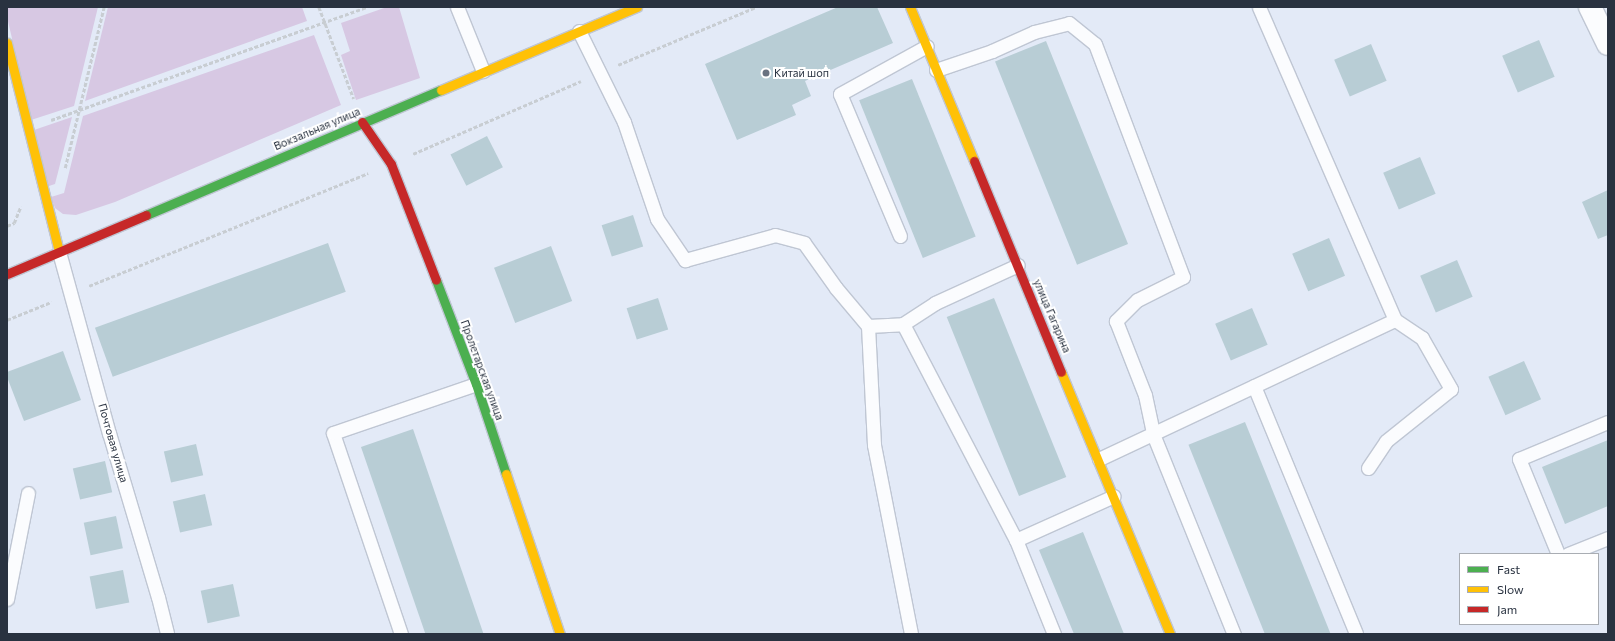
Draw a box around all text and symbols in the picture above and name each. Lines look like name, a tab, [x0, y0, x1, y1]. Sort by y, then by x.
place label: Китай шоп	[774, 66, 829, 80]
marker: Китай шоп	[761, 68, 771, 78]
street label: Вокзальная улица	[272, 105, 362, 153]
street label: улица Гагарина	[1031, 277, 1073, 355]
street label: Пролетарская улица	[458, 318, 506, 422]
street label: Почтовая улица	[95, 402, 131, 484]
legend	[1459, 553, 1599, 625]
text: Fast	[1497, 562, 1520, 576]
text: Slow	[1497, 582, 1524, 596]
text: Jam	[1497, 602, 1517, 616]

